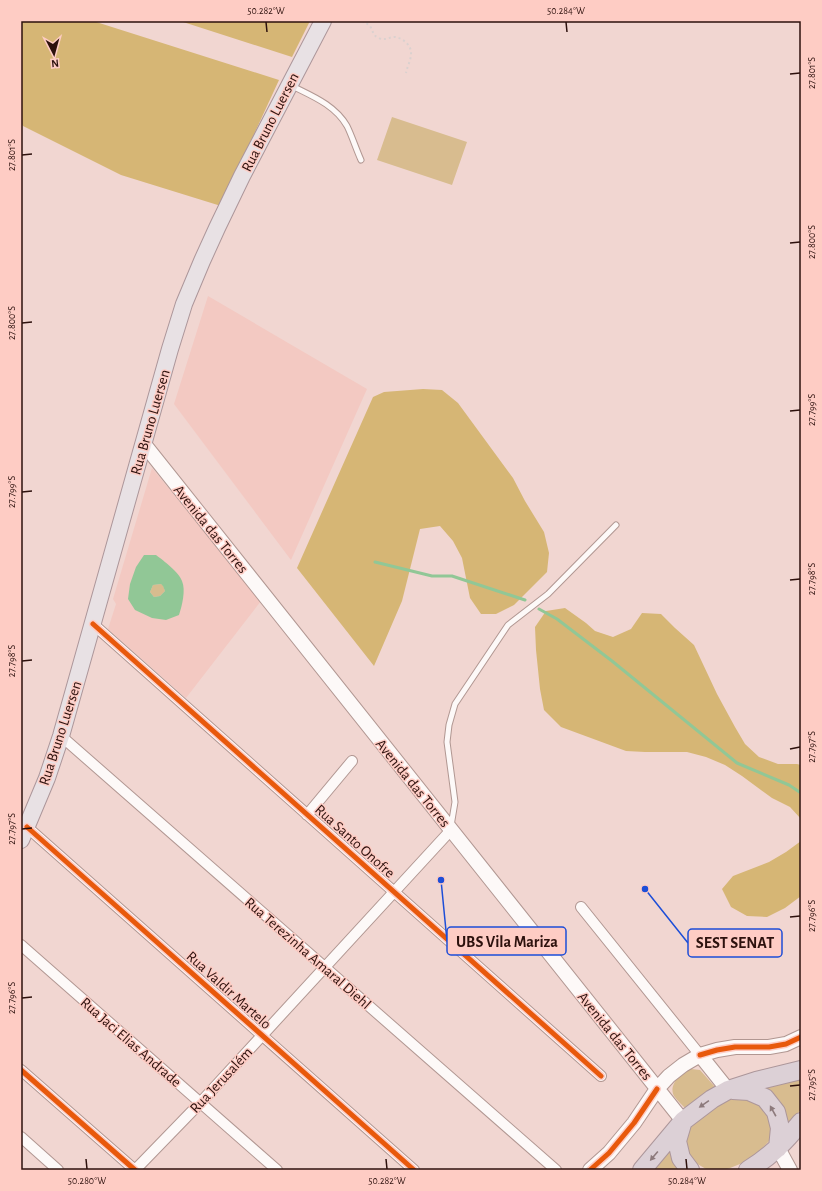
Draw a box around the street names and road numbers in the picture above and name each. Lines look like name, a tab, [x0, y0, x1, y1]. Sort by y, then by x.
street label: Rua Bruno Luersen	[239, 70, 302, 174]
street label: Rua Bruno Luersen	[128, 368, 173, 476]
street label: Avenida das Torres	[171, 482, 251, 576]
street label: Rua Bruno Luersen	[37, 679, 84, 787]
street label: Avenida das Torres	[373, 736, 453, 830]
street label: Rua Santo Onofre	[312, 802, 397, 881]
street label: Rua Terezinha Amaral Diehl	[242, 895, 374, 1012]
street label: Rua Valdir Martelo	[184, 949, 274, 1032]
street label: Avenida das Torres	[575, 989, 655, 1083]
street label: Rua Jaci Elias Andrade	[77, 995, 184, 1090]
street label: Rua Jerusalém	[187, 1045, 255, 1116]

